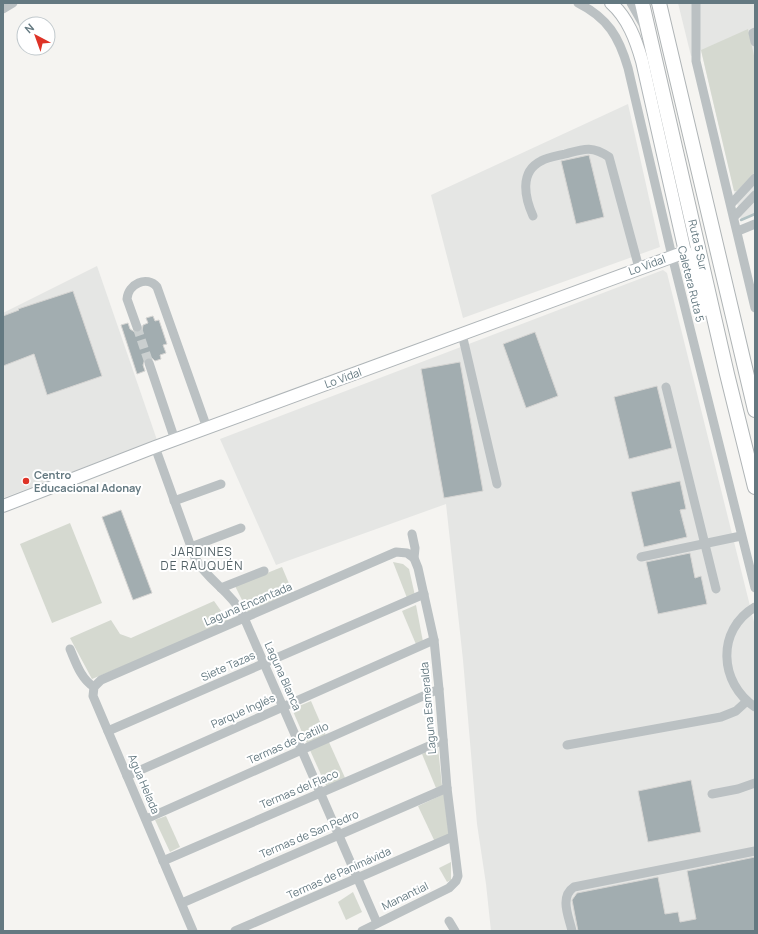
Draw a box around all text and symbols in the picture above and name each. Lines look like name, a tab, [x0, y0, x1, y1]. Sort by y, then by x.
north arrow	[16, 16, 56, 56]
text: N	[21, 20, 37, 36]
street label: Ruta 5 Sur	[685, 218, 712, 272]
street label: Caletera Ruta 5	[675, 244, 708, 324]
street label: Lo Vidal	[626, 251, 667, 278]
street label: Lo Vidal	[322, 364, 363, 391]
place label: Centro Educacional Adonay	[34, 467, 142, 495]
marker: Centro Educacional Adonay	[21, 476, 31, 486]
district label: JARDINES DE RAUQUÉN	[161, 543, 243, 574]
street label: Laguna Encantada	[202, 578, 294, 629]
street label: Laguna Blanca	[262, 639, 305, 713]
street label: Siete Tazas	[198, 647, 257, 684]
street label: Laguna Esmeralda	[416, 661, 439, 755]
street label: Parque Inglés	[208, 690, 277, 731]
street label: Termas de Catillo	[245, 718, 331, 767]
street label: Agua Helada	[125, 752, 164, 816]
street label: Termas del Flaco	[257, 765, 341, 812]
street label: Termas de San Pedro	[257, 806, 361, 861]
street label: Termas de Panimávida	[284, 843, 393, 902]
street label: Manantial	[379, 878, 431, 913]

